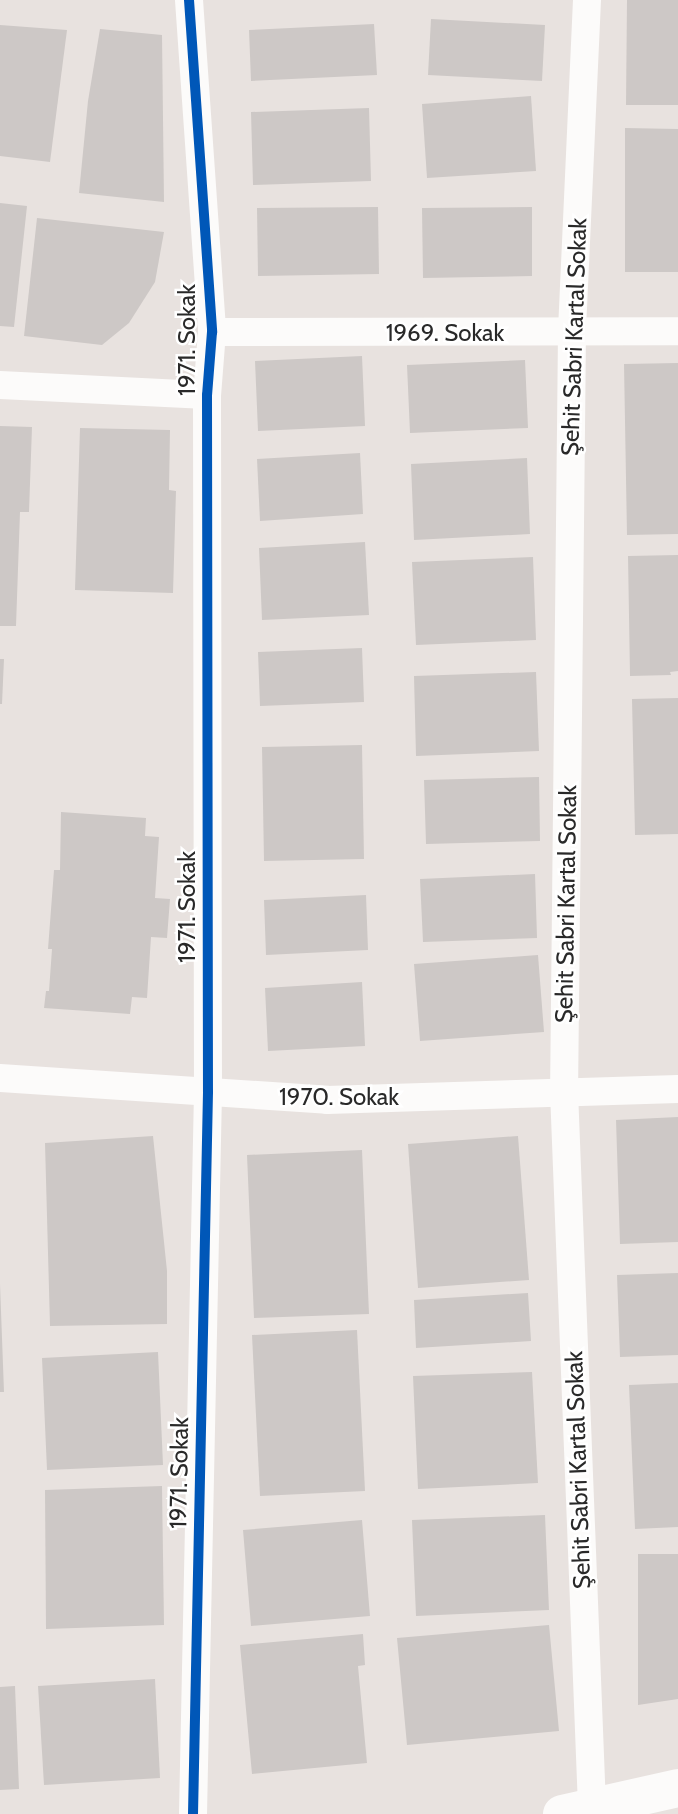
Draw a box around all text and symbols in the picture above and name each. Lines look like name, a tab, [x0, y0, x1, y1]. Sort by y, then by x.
street label: Şehit Sabri Kartal Sokak	[555, 217, 593, 457]
street label: 1971. Sokak	[173, 284, 201, 396]
street label: 1969. Sokak	[386, 319, 504, 347]
street label: Şehit Sabri Kartal Sokak	[550, 785, 582, 1023]
street label: 1971. Sokak	[173, 851, 201, 963]
street label: 1970. Sokak	[279, 1083, 399, 1111]
street label: Şehit Sabri Kartal Sokak	[559, 1350, 597, 1590]
street label: 1971. Sokak	[164, 1417, 194, 1529]

